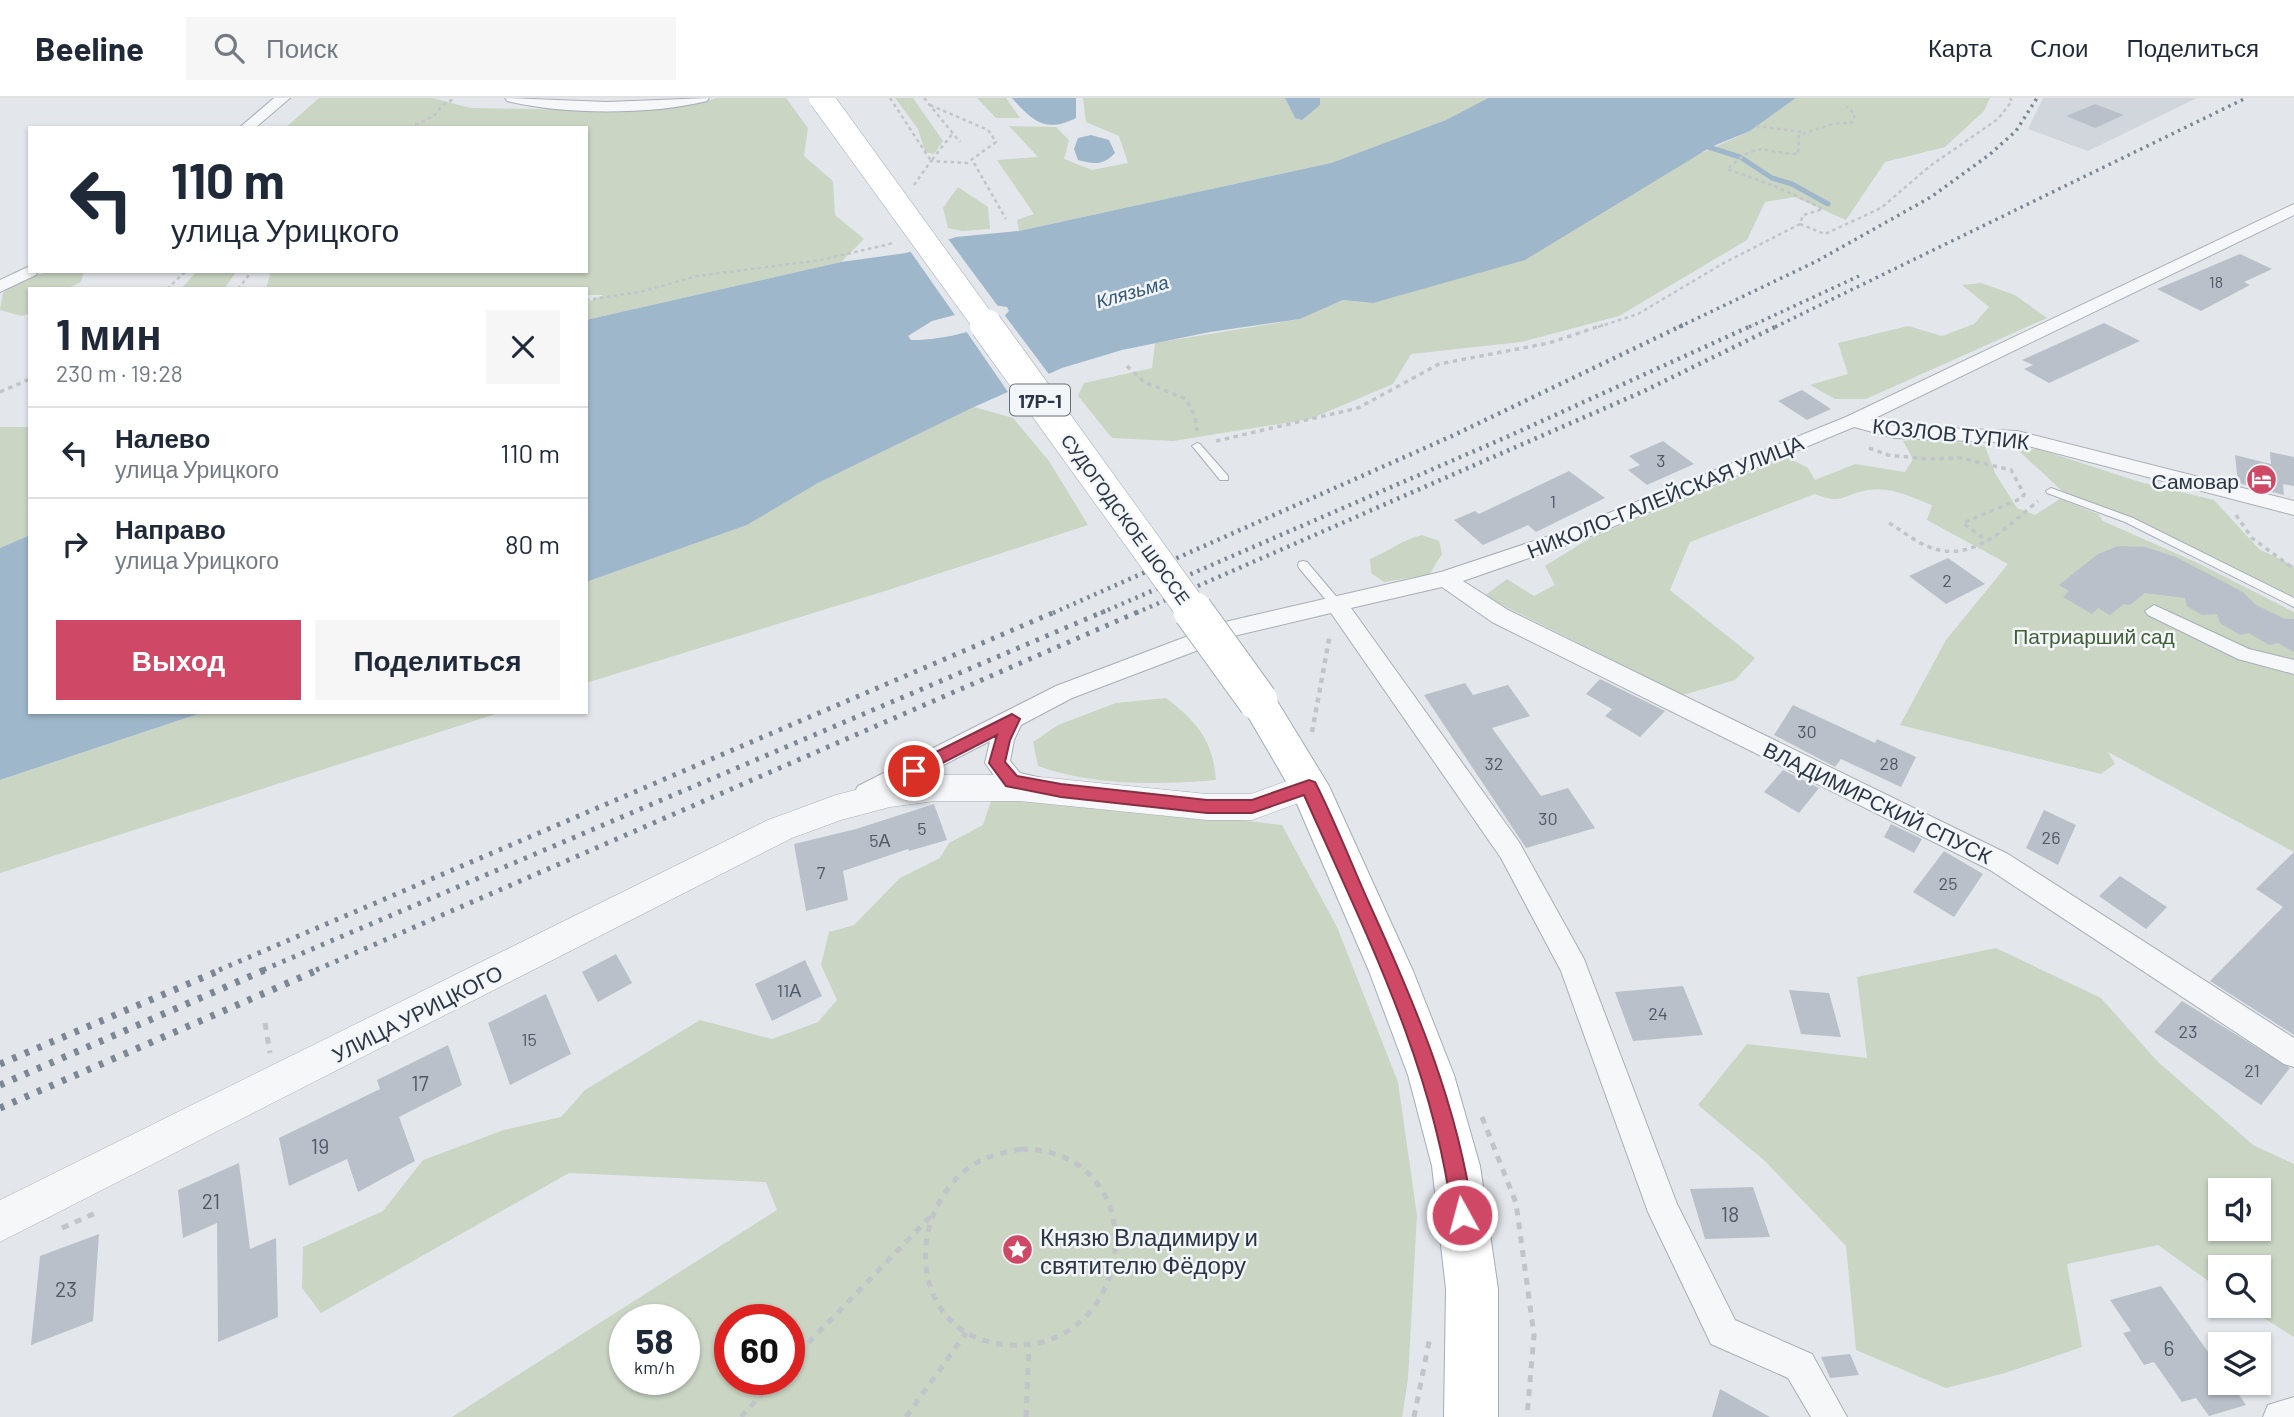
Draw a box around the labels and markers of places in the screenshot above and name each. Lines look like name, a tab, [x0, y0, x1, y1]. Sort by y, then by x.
hotel icon: Самовар	[2245, 463, 2279, 497]
place label: Самовар	[2152, 468, 2239, 493]
pin	[884, 741, 944, 801]
place label: Князю Владимиру и святителю Фёдору	[1040, 1222, 1258, 1279]
place icon: Князю Владимиру и святителю Фёдору	[1000, 1233, 1034, 1267]

